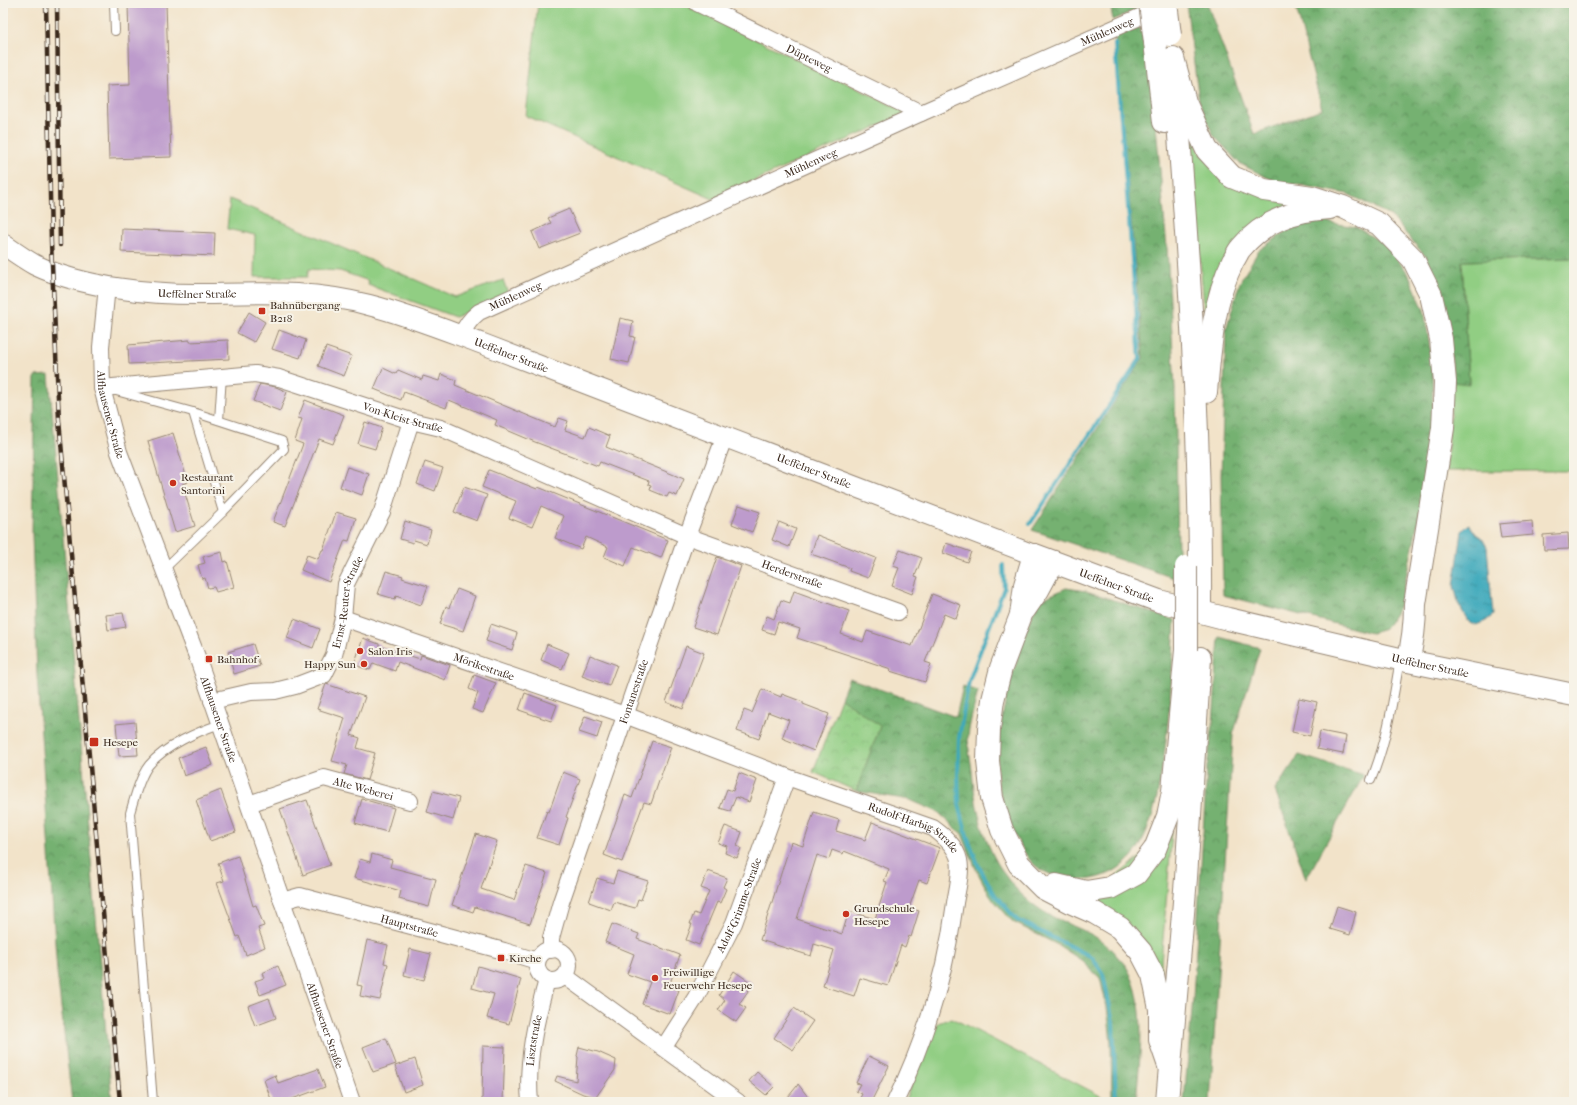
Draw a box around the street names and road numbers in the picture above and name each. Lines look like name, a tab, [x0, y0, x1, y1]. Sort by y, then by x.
street label: Mühlenweg	[1079, 15, 1135, 49]
street label: Düpteweg	[784, 42, 834, 75]
street label: Mühlenweg	[782, 146, 839, 181]
street label: Mühlenweg	[487, 279, 544, 314]
street label: Ueffelner Straße	[157, 287, 237, 301]
street label: Ueffelner Straße	[472, 335, 551, 376]
street label: Alfhausener Straße	[95, 369, 127, 461]
street label: Von-Kleist-Straße	[360, 399, 445, 435]
street label: Ueffelner Straße	[775, 451, 853, 491]
street label: Ernst-Reuter-Straße	[330, 553, 366, 650]
street label: Herderstraße	[760, 557, 825, 591]
street label: Ueffelner Straße	[1077, 566, 1156, 606]
street label: Mörikestraße	[452, 650, 516, 684]
street label: Ueffelner Straße	[1390, 651, 1470, 680]
street label: Fontanestraße	[617, 657, 651, 726]
street label: Alfhausener Straße	[197, 674, 240, 765]
street label: Alte Weberei	[331, 774, 395, 803]
street label: Rudolf-Harbig-Straße	[866, 800, 962, 856]
street label: Adolf-Grimme-Straße	[713, 855, 764, 956]
street label: Hauptstraße	[379, 912, 440, 940]
street label: Alfhausener Straße	[304, 980, 346, 1071]
street label: Lisztstraße	[524, 1013, 545, 1067]

